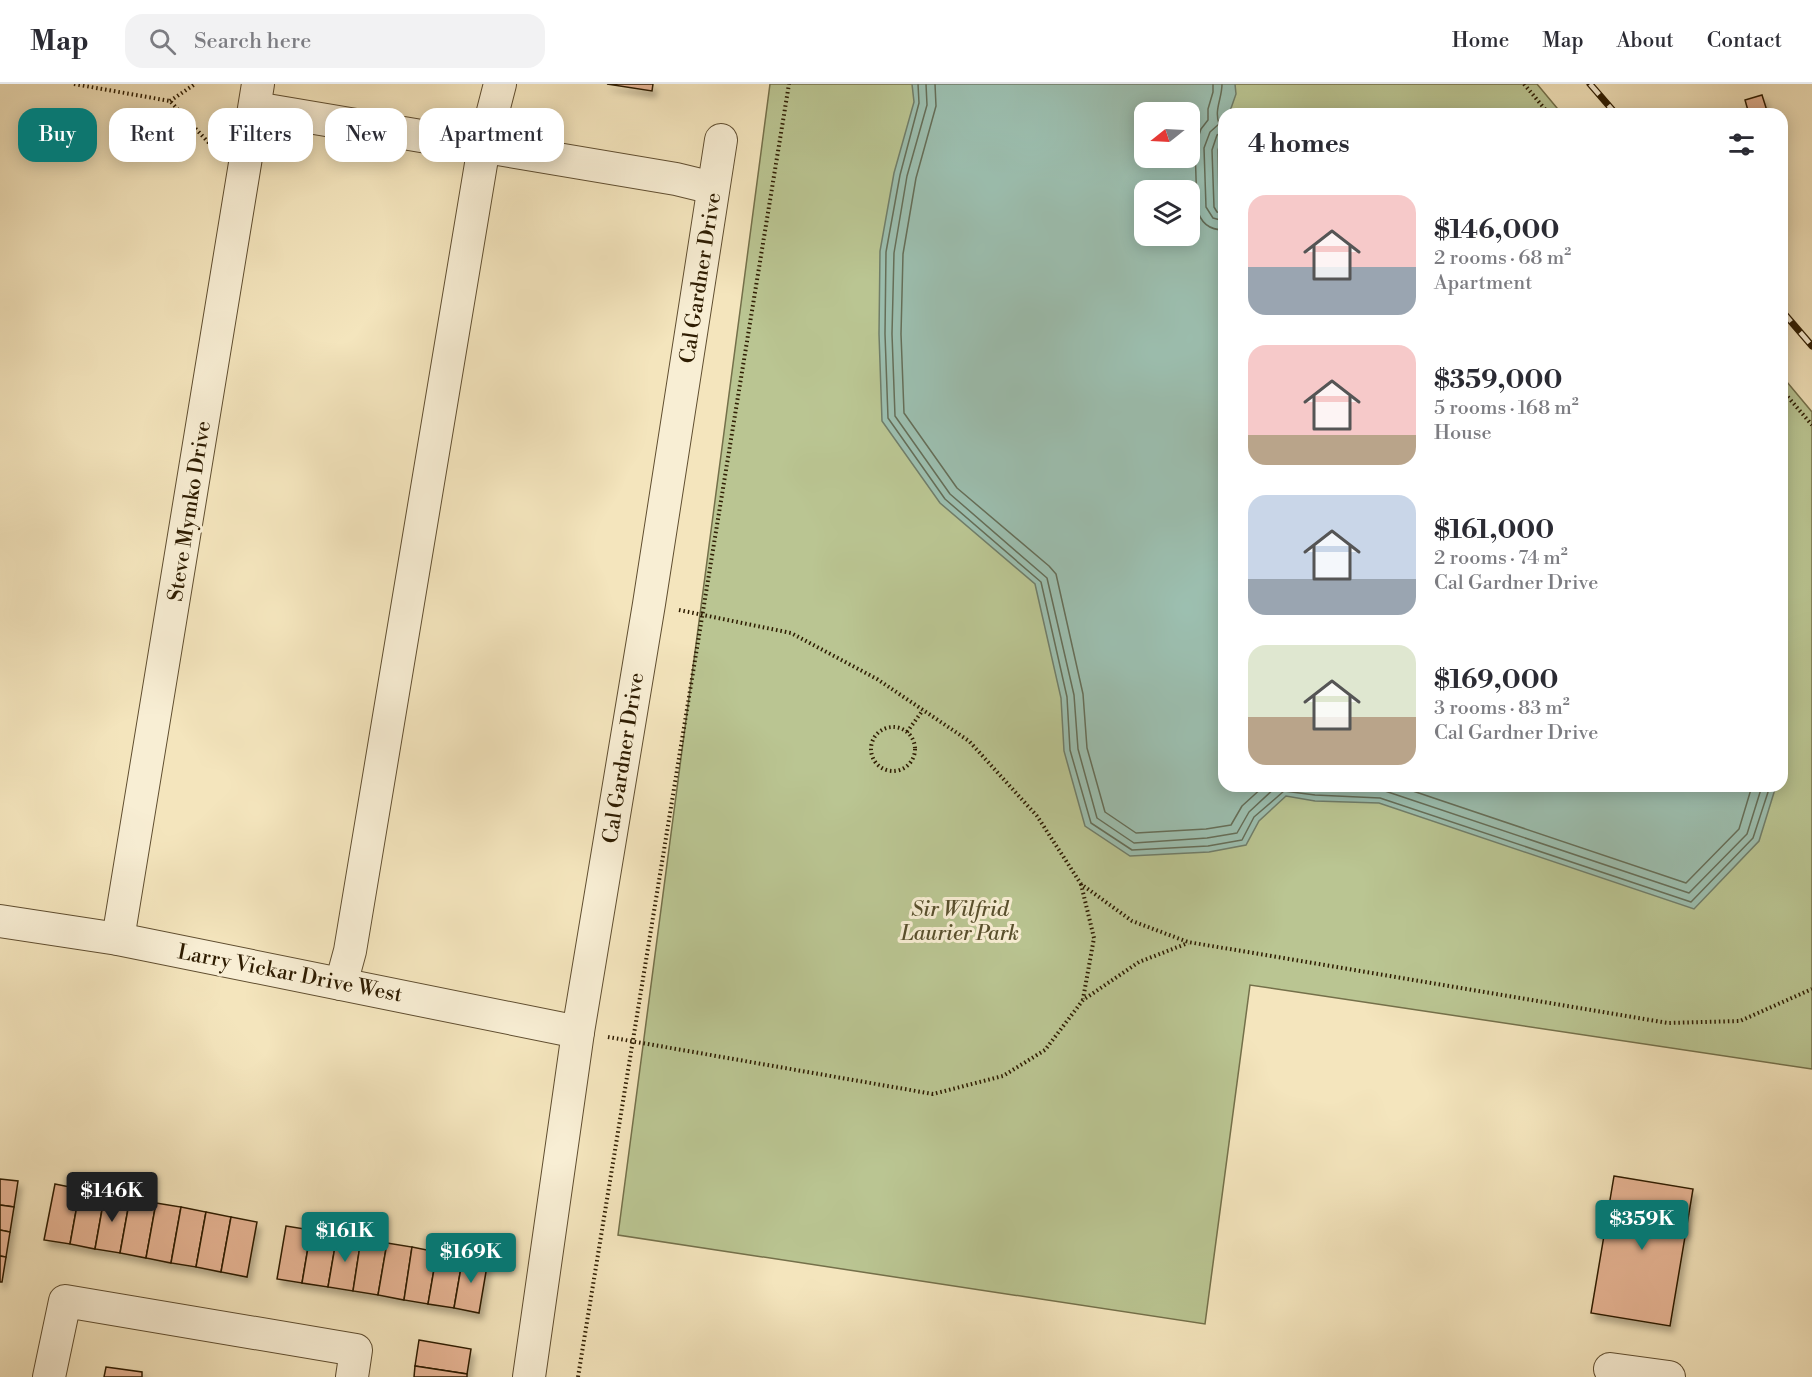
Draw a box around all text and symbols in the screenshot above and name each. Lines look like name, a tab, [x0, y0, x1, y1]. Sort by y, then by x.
search box	[125, 14, 545, 68]
text: Map	[30, 24, 89, 59]
icon: search	[146, 25, 179, 58]
text: Search here	[194, 28, 311, 55]
text: Home	[1452, 28, 1509, 54]
text: Map	[1542, 28, 1584, 54]
text: About	[1617, 28, 1674, 54]
text: Contact	[1707, 28, 1782, 54]
north arrow	[1134, 102, 1200, 168]
map controls	[1134, 102, 1200, 246]
chip: Buy	[18, 108, 97, 162]
chip: Rent	[109, 108, 196, 162]
chip: Filters	[208, 108, 313, 162]
chip: New	[325, 108, 407, 162]
chip: Apartment	[419, 108, 564, 162]
text: 4 homes	[1248, 128, 1350, 160]
icon: filters	[1725, 128, 1758, 161]
button: layers	[1134, 180, 1200, 246]
street label: Cal Gardner Drive	[675, 191, 727, 365]
text: $146,000	[1434, 214, 1559, 246]
icon: home	[1296, 219, 1368, 291]
text: 2 rooms · 68 m²	[1434, 246, 1571, 271]
text: Apartment	[1434, 271, 1532, 296]
text: $359,000	[1434, 364, 1562, 396]
icon: home	[1296, 369, 1368, 441]
text: 5 rooms · 168 m²	[1434, 396, 1579, 421]
street label: Steve Mymko Drive	[163, 419, 217, 603]
text: House	[1434, 421, 1492, 446]
text: $161,000	[1434, 514, 1554, 546]
icon: home	[1296, 519, 1368, 591]
text: 2 rooms · 74 m²	[1434, 546, 1568, 571]
text: Cal Gardner Drive	[1434, 571, 1598, 596]
text: $169,000	[1434, 664, 1558, 696]
icon: home	[1296, 669, 1368, 741]
street label: Cal Gardner Drive	[598, 671, 650, 845]
text: 3 rooms · 83 m²	[1434, 696, 1570, 721]
text: Cal Gardner Drive	[1434, 721, 1598, 746]
park label: Sir Wilfrid Laurier Park	[900, 897, 1019, 947]
street label: Larry Vickar Drive West	[175, 939, 405, 1009]
pin: $146K	[70, 1172, 154, 1223]
text: $146K	[81, 1179, 143, 1204]
pin: $359K	[1600, 1200, 1684, 1251]
text: $359K	[1609, 1207, 1675, 1232]
pin: $161K	[303, 1212, 387, 1263]
text: $161K	[316, 1219, 374, 1244]
pin: $169K	[429, 1233, 513, 1284]
text: $169K	[440, 1240, 502, 1265]

